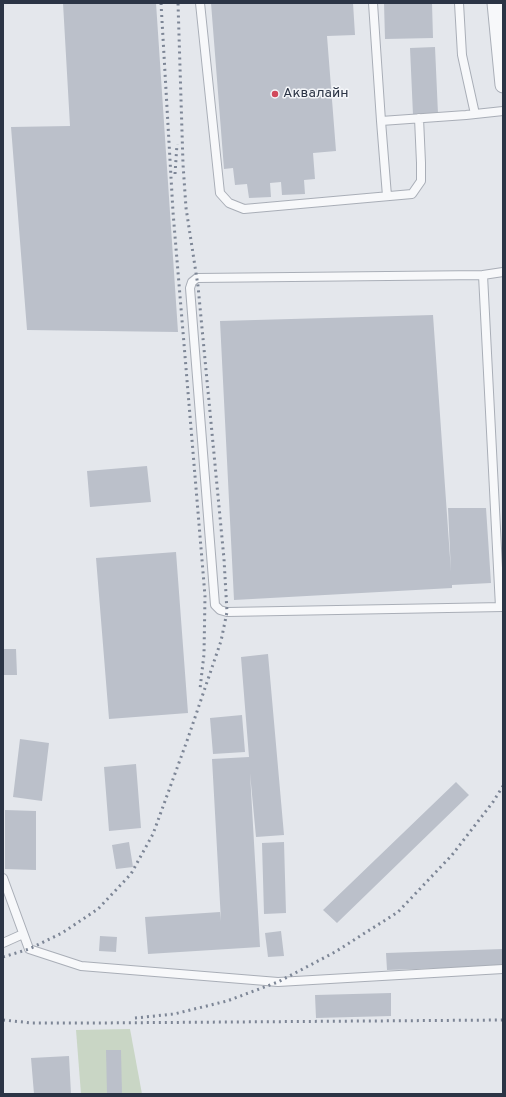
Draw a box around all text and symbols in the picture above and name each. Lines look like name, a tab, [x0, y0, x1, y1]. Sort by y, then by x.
place label: Аквалайн	[283, 86, 349, 102]
marker: Аквалайн	[270, 89, 280, 99]

